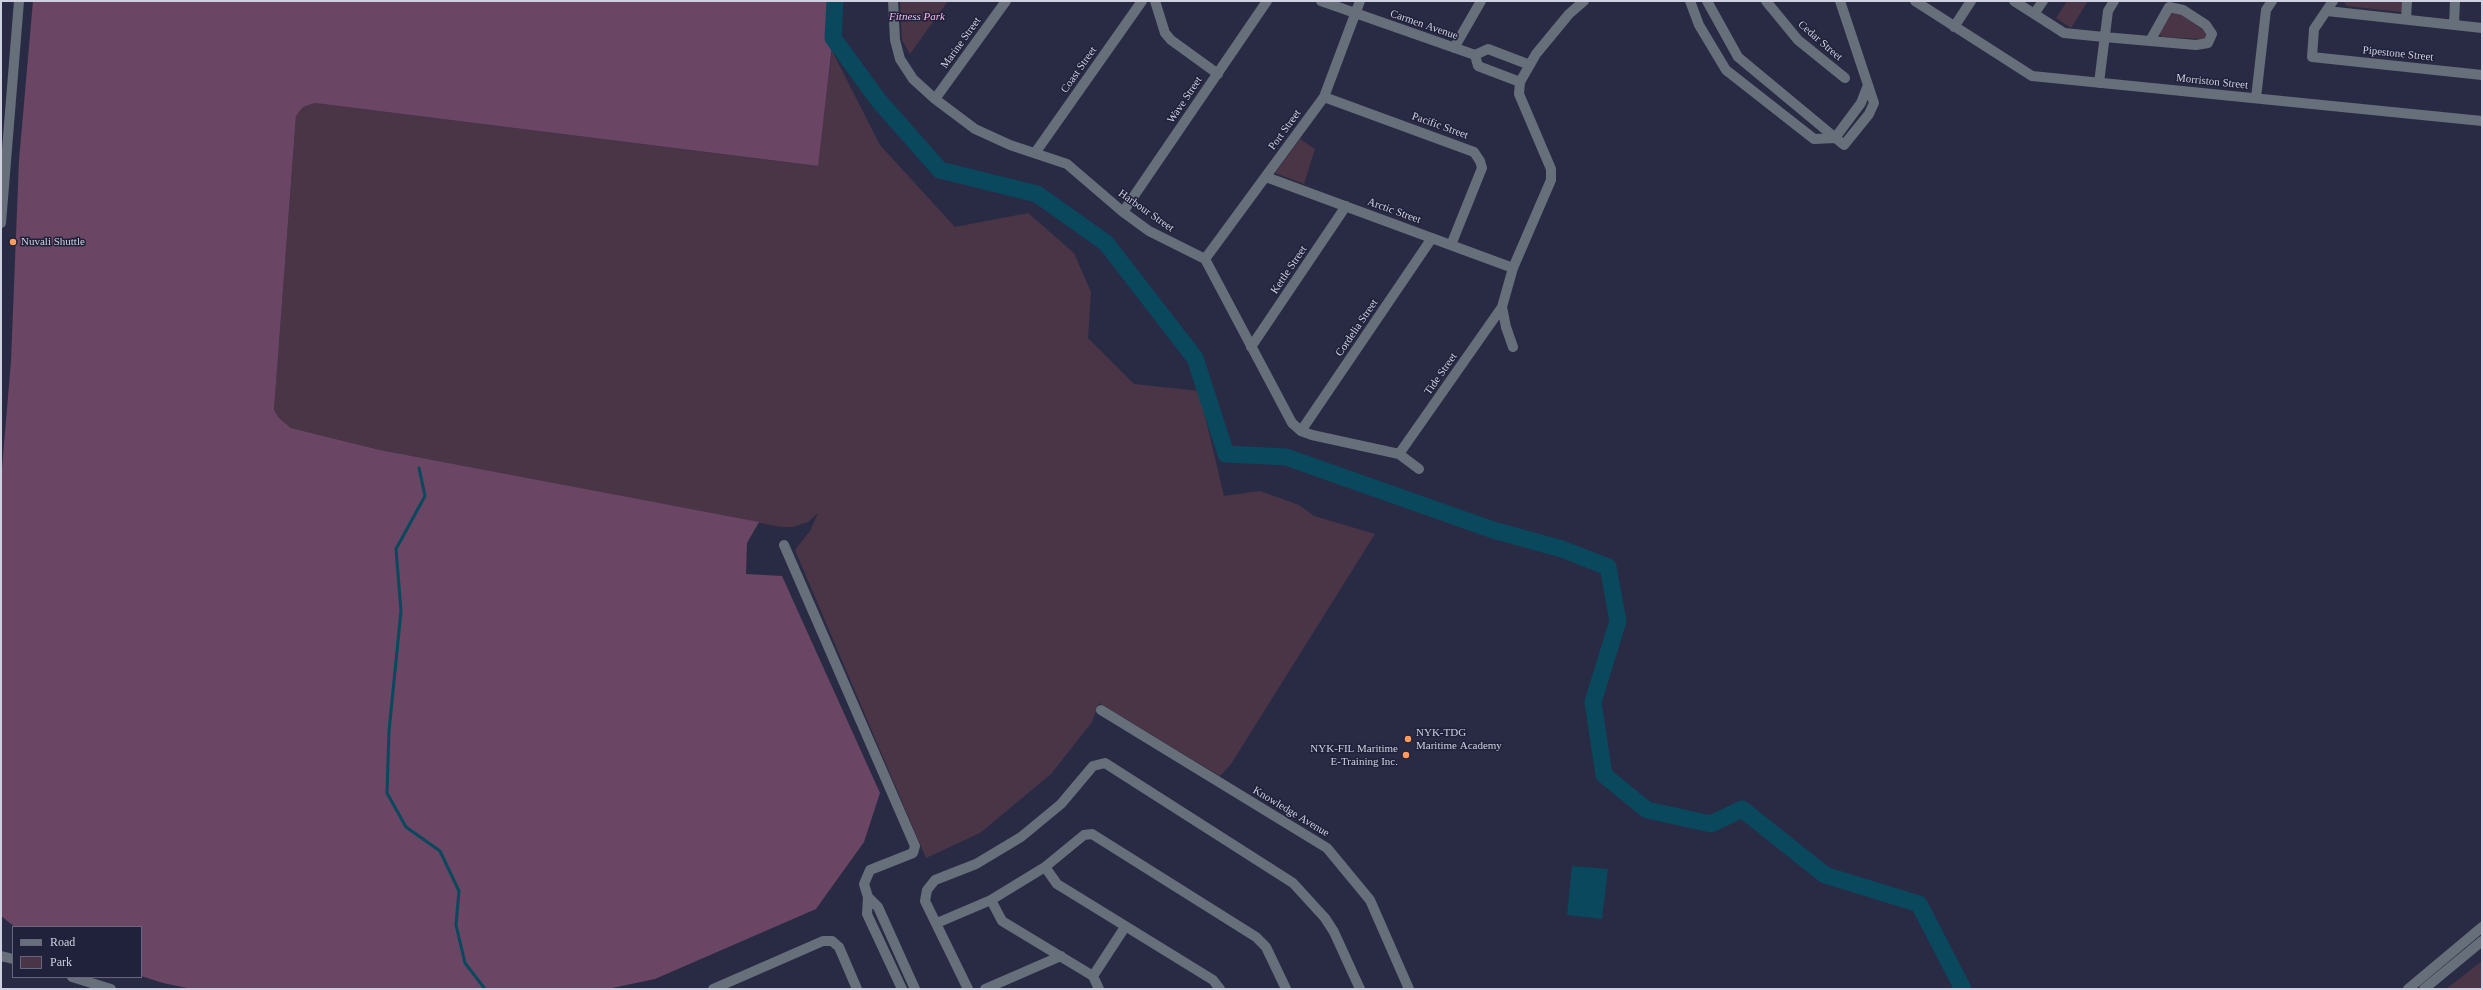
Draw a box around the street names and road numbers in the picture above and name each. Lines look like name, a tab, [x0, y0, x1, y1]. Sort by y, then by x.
street label: Carmen Avenue	[1388, 7, 1460, 43]
street label: Marine Street	[938, 15, 984, 71]
street label: Cedar Street	[1795, 18, 1845, 64]
street label: Coast Street	[1058, 44, 1100, 96]
street label: Pipestone Street	[2362, 44, 2434, 64]
street label: Morriston Street	[2175, 72, 2249, 92]
street label: Wave Street	[1165, 74, 1205, 126]
street label: Port Street	[1266, 107, 1304, 153]
street label: Pacific Street	[1410, 110, 1470, 142]
street label: Harbour Street	[1116, 187, 1176, 235]
street label: Arctic Street	[1365, 195, 1423, 227]
street label: Kettle Street	[1268, 243, 1310, 297]
street label: Cordelia Street	[1333, 297, 1381, 359]
street label: Tide Street	[1422, 350, 1460, 398]
street label: Knowledge Avenue	[1250, 784, 1332, 840]

